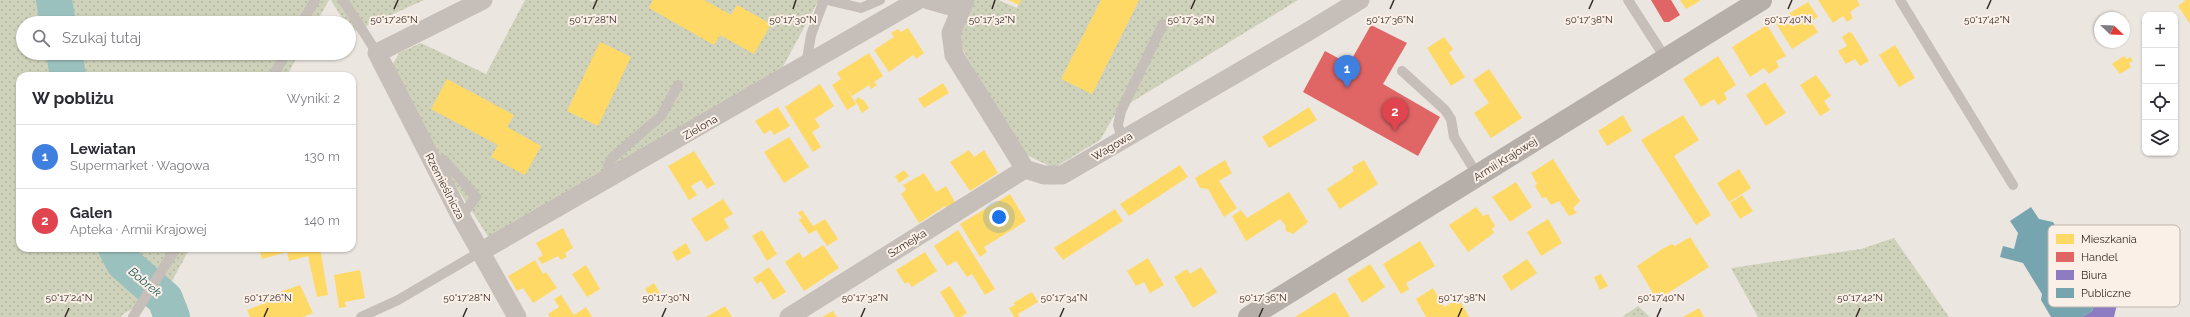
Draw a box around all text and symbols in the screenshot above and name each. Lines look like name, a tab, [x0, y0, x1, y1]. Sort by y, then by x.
north arrow	[2094, 12, 2130, 48]
map controls	[2142, 12, 2178, 156]
button: +	[2142, 12, 2178, 48]
text: 50°17'26"N	[370, 14, 418, 25]
text: 50°17'28"N	[569, 14, 617, 25]
text: 50°17'30"N	[769, 14, 817, 25]
text: 50°17'32"N	[969, 14, 1015, 25]
text: 50°17'34"N	[1168, 14, 1214, 25]
text: 50°17'36"N	[1366, 14, 1414, 25]
text: 50°17'38"N	[1565, 14, 1613, 25]
text: 50°17'40"N	[1765, 14, 1811, 25]
text: 50°17'42"N	[1964, 14, 2010, 25]
search box	[16, 16, 356, 60]
icon: search	[30, 27, 52, 49]
text: Szukaj tutaj	[62, 29, 141, 47]
button: −	[2142, 48, 2178, 84]
pin: 1	[1334, 55, 1360, 88]
button: locate	[2142, 84, 2178, 120]
text: W pobliżu	[32, 88, 114, 108]
text: Wyniki: 2	[287, 91, 340, 106]
pin: 2	[1382, 98, 1408, 131]
street label: Zielona	[681, 112, 720, 142]
button: layers	[2142, 120, 2178, 156]
street label: Wagowa	[1090, 129, 1135, 164]
street label: Armii Krajowej	[1471, 135, 1539, 184]
text: Lewiatan	[70, 140, 136, 158]
text: 1	[42, 149, 48, 164]
text: 130 m	[304, 149, 340, 164]
street label: Rzemieślnicza	[422, 151, 467, 221]
text: Supermarket · Wagowa	[70, 158, 210, 173]
text: Galen	[70, 204, 112, 222]
your location	[989, 207, 1009, 227]
text: 2	[41, 213, 49, 228]
text: 140 m	[304, 213, 340, 228]
text: Apteka · Armii Krajowej	[70, 222, 207, 237]
legend	[2048, 225, 2180, 307]
street label: Szmejka	[886, 227, 929, 260]
text: Mieszkania	[2081, 233, 2137, 246]
text: Handel	[2081, 251, 2118, 264]
water label: Bobrek	[126, 264, 165, 300]
text: Biura	[2081, 269, 2107, 282]
text: Publiczne	[2081, 287, 2131, 300]
text: 50°17'24"N	[46, 292, 92, 303]
text: 50°17'26"N	[244, 292, 292, 303]
text: 50°17'28"N	[443, 292, 491, 303]
text: 50°17'30"N	[642, 292, 690, 303]
text: 50°17'32"N	[842, 292, 888, 303]
text: 50°17'34"N	[1041, 292, 1087, 303]
text: 50°17'36"N	[1239, 292, 1287, 303]
text: 50°17'38"N	[1438, 292, 1486, 303]
text: 50°17'40"N	[1638, 292, 1684, 303]
text: 50°17'42"N	[1837, 292, 1883, 303]

